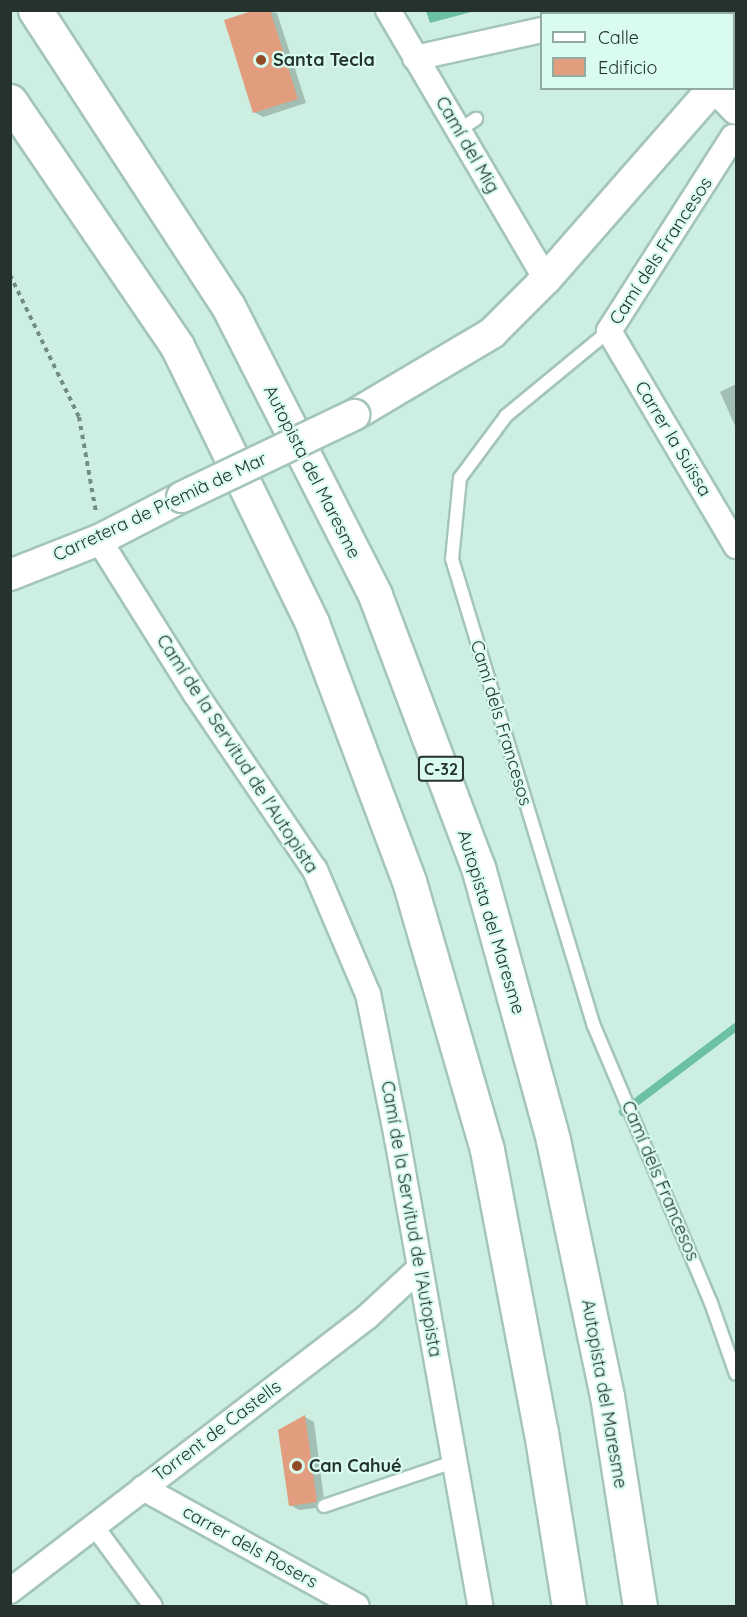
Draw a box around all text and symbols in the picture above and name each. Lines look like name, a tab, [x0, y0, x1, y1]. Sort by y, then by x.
legend	[540, 12, 735, 90]
text: Calle	[598, 26, 639, 49]
place label: Santa Tecla	[273, 49, 375, 71]
marker: Santa Tecla	[254, 53, 268, 67]
text: Edificio	[598, 56, 657, 79]
street label: Camí del Mig	[431, 93, 503, 197]
street label: Camí dels Francesos	[605, 173, 717, 329]
street label: Carrer la Suïssa	[630, 378, 716, 500]
street label: Autopista del Maresme	[259, 382, 365, 562]
street label: Carretera de Premià de Mar	[50, 448, 270, 566]
street label: Camí de la Servitud de l'Autopista	[152, 631, 322, 877]
street label: Camí dels Francesos	[466, 638, 536, 808]
road number: C-32	[417, 756, 465, 782]
street label: Autopista del Maresme	[453, 827, 529, 1017]
street label: Camí de la Servitud de l'Autopista	[376, 1079, 446, 1359]
street label: Camí dels Francesos	[617, 1098, 703, 1264]
street label: Autopista del Maresme	[577, 1298, 631, 1490]
street label: Torrent de Castells	[149, 1376, 285, 1486]
place label: Can Cahué	[309, 1455, 402, 1477]
marker: Can Cahué	[290, 1459, 304, 1473]
street label: carrer dels Rosers	[179, 1501, 321, 1593]

